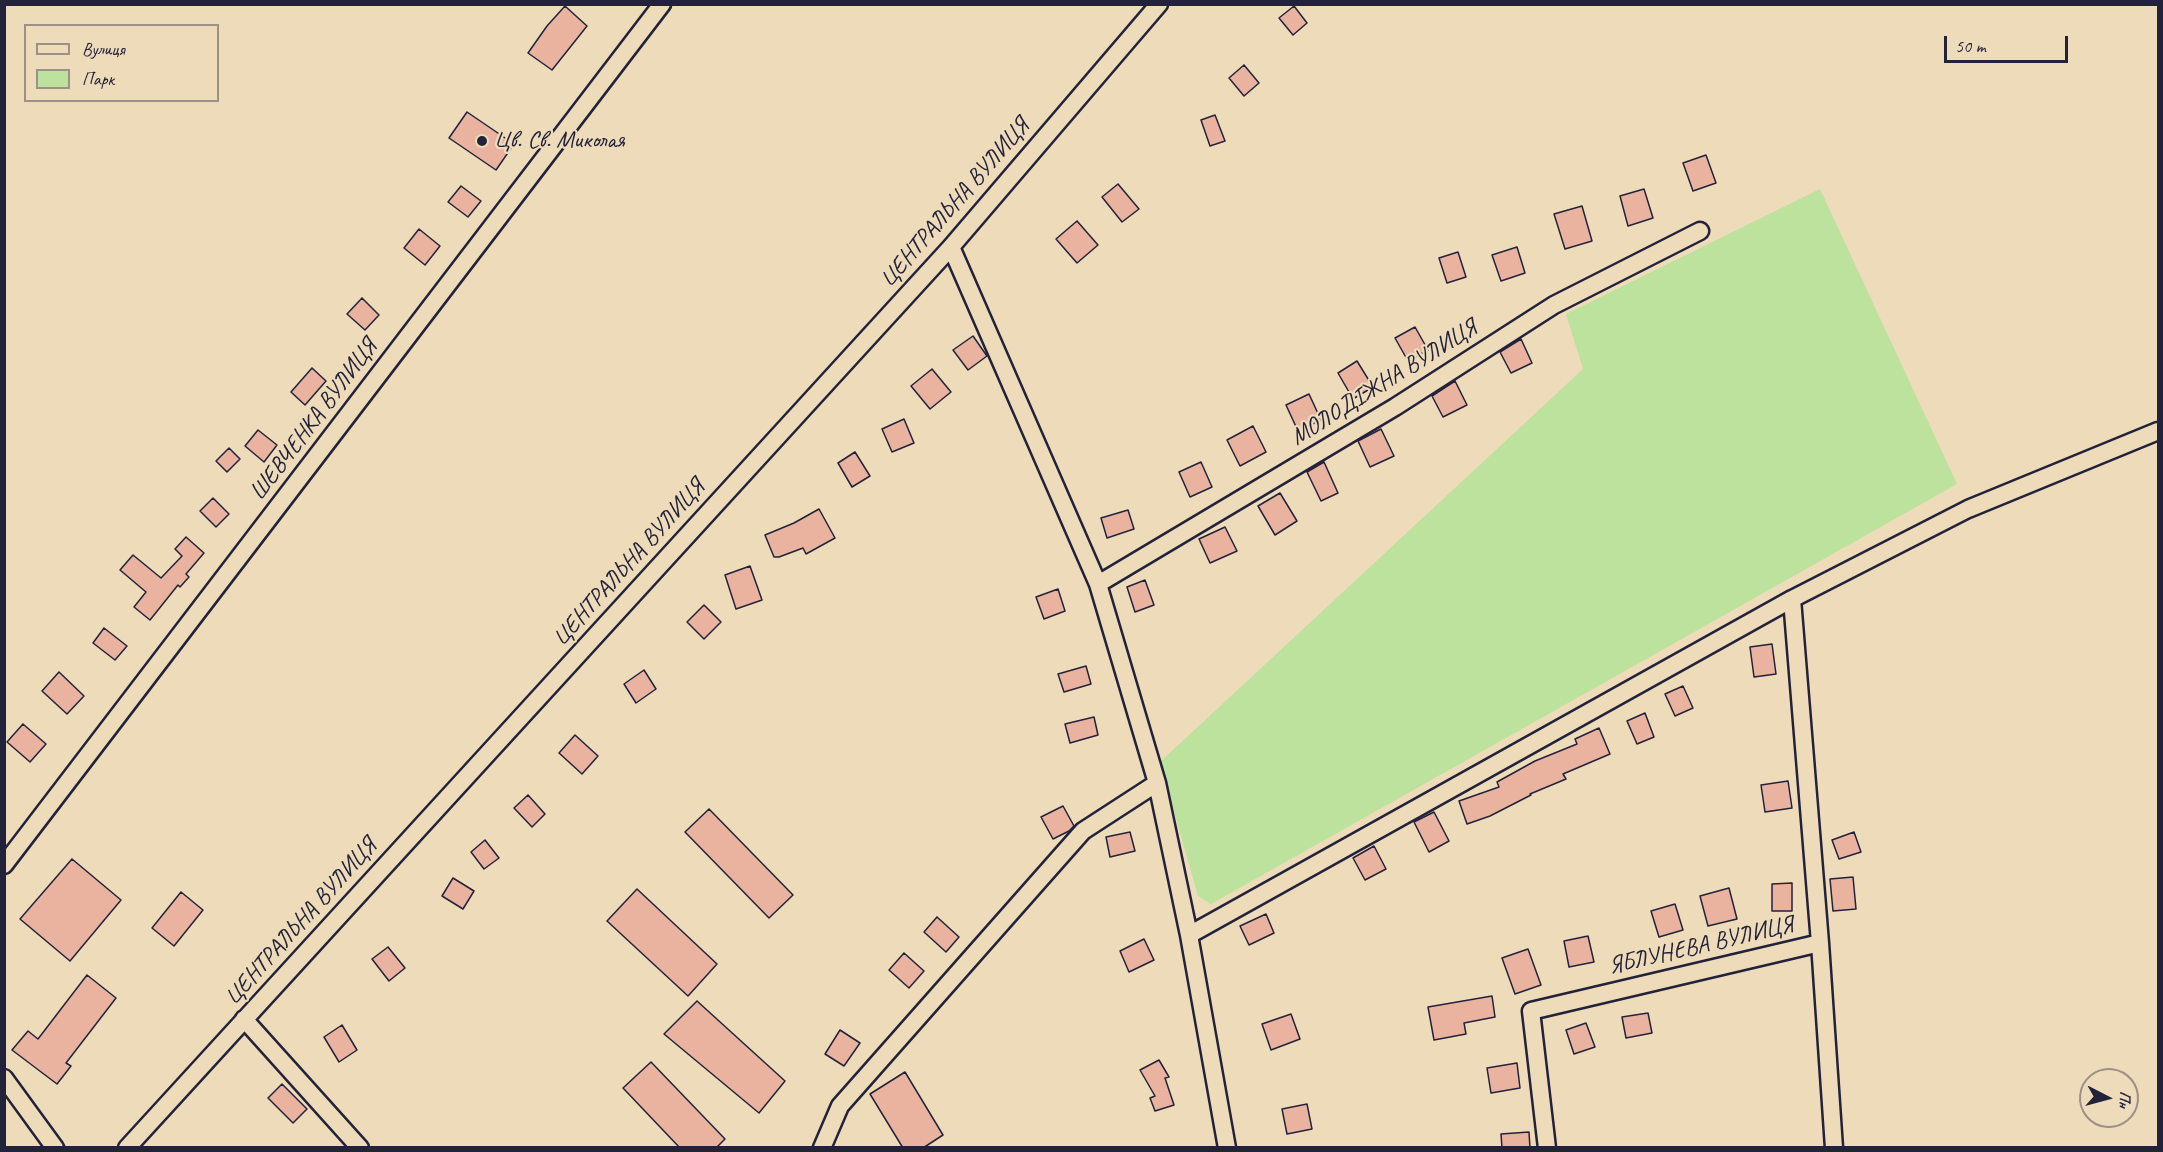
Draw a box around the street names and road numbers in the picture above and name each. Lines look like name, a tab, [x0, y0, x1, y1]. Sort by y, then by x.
street label: ЦЕНТРАЛЬНА ВУЛИЦЯ	[874, 113, 1036, 293]
street label: МОЛОДІЖНА ВУЛИЦЯ	[1285, 314, 1483, 452]
street label: ШЕВЧЕНКА ВУЛИЦЯ	[244, 334, 384, 506]
street label: ЦЕНТРАЛЬНА ВУЛИЦЯ	[547, 474, 711, 652]
street label: ЦЕНТРАЛЬНА ВУЛИЦЯ	[219, 833, 383, 1011]
street label: ЯБЛУНЕВА ВУЛИЦЯ	[1606, 911, 1796, 981]

